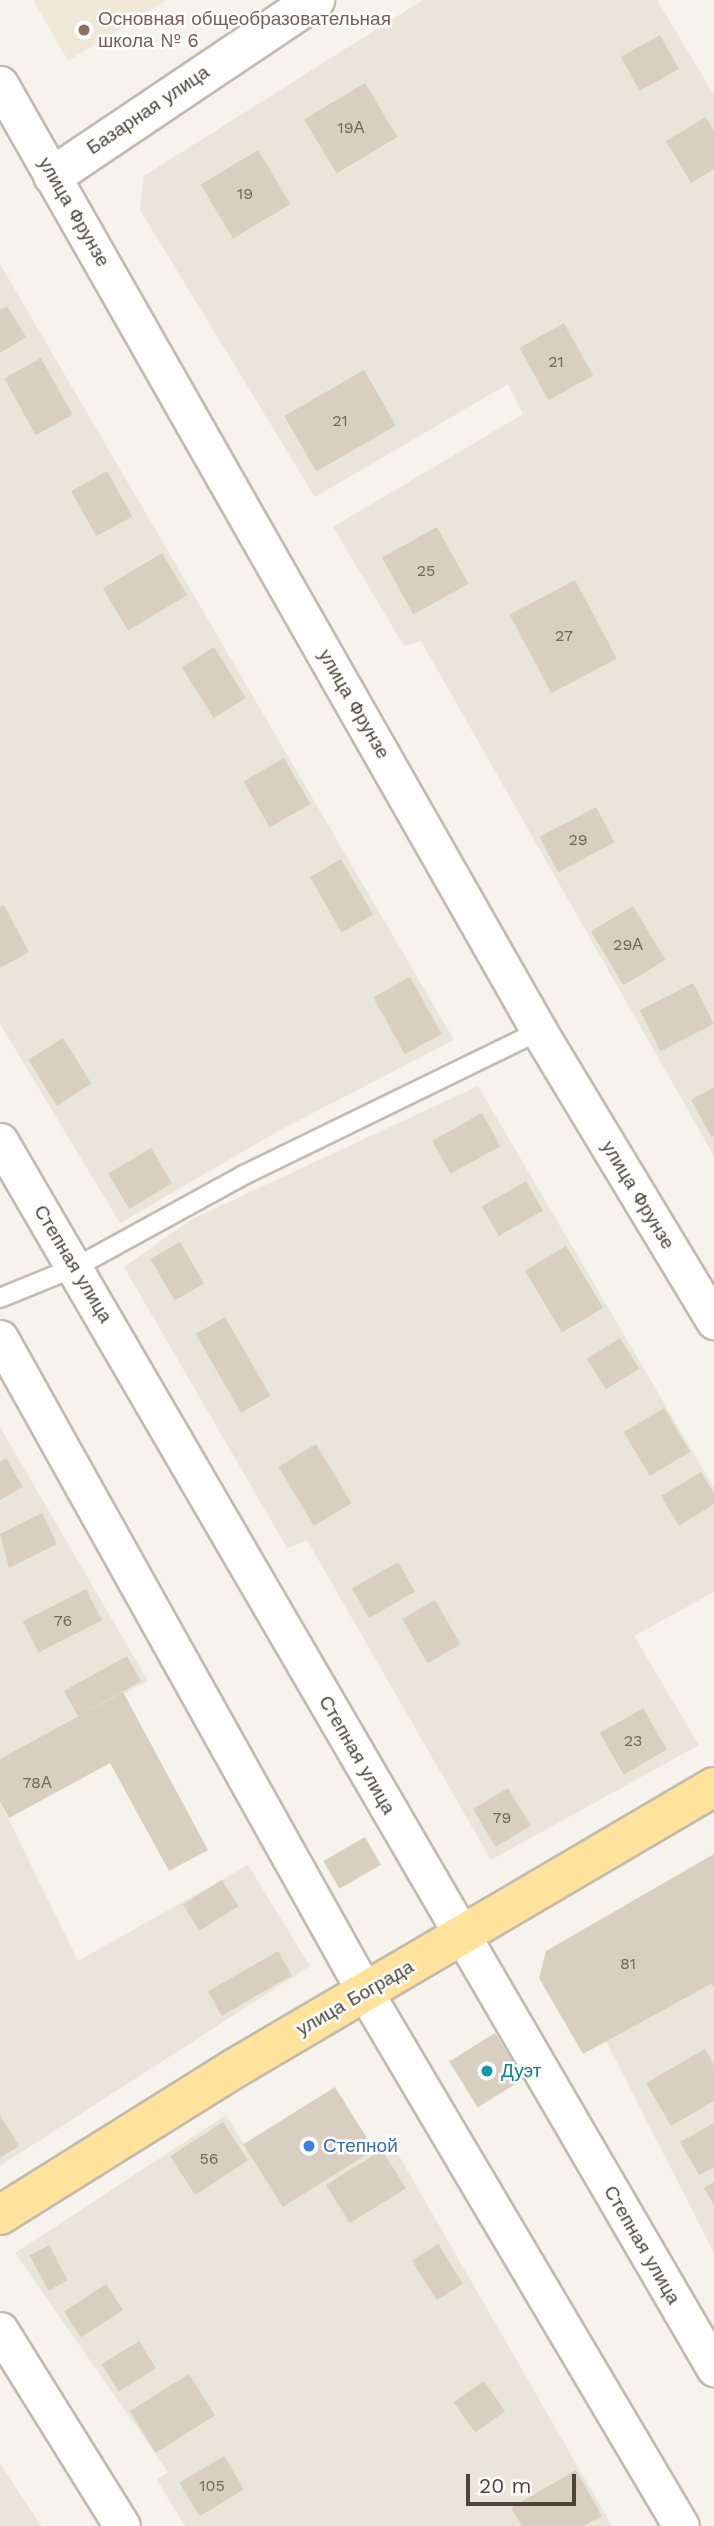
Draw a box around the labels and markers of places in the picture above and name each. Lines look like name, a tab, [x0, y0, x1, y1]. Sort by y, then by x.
place label: Основная общеобразовательная школа № 6	[98, 8, 391, 52]
marker: Основная общеобразовательная школа № 6	[76, 22, 92, 38]
place label: Дуэт	[501, 2060, 542, 2082]
marker: Дуэт	[479, 2063, 495, 2079]
place label: Степной	[323, 2135, 398, 2157]
marker: Степной	[301, 2138, 317, 2154]

